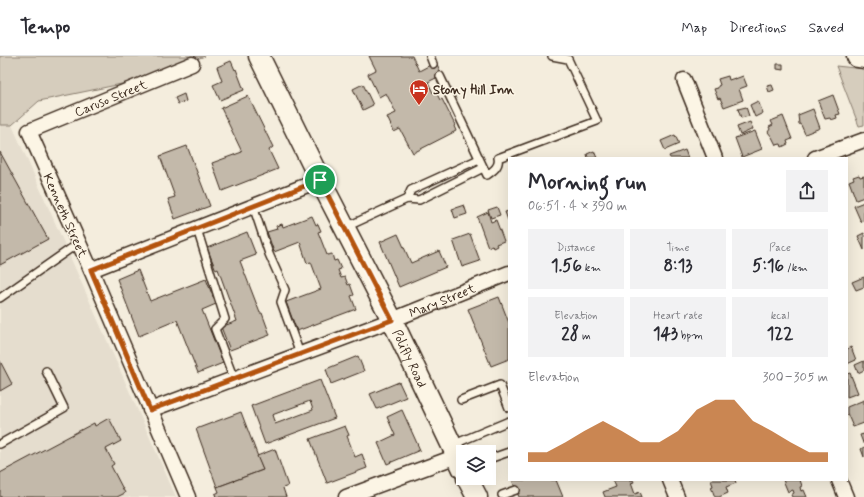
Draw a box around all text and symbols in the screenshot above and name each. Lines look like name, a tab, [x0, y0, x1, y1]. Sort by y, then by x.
text: Tempo	[20, 15, 70, 40]
text: Map	[681, 19, 707, 37]
text: Directions	[729, 19, 787, 37]
text: Saved	[809, 19, 844, 37]
street label: Caruso Street	[72, 76, 150, 121]
hotel icon: Stony Hill Inn	[408, 78, 430, 106]
place label: Stony Hill Inn	[433, 82, 515, 99]
pin	[303, 163, 337, 197]
icon: arrive	[309, 169, 331, 191]
text: Morning run	[528, 169, 647, 197]
button: share	[786, 170, 828, 212]
street label: Kenneth Street	[39, 171, 91, 261]
text: 06:51 · 4 × 390 m	[528, 198, 627, 215]
text: Distance	[557, 241, 595, 255]
text: Time	[666, 241, 690, 255]
text: Pace	[769, 241, 791, 255]
text: 1.56	[551, 255, 582, 277]
text: 8:13	[664, 255, 692, 277]
text: 5:16	[752, 255, 784, 277]
text: km	[582, 261, 601, 275]
text: /km	[784, 261, 808, 275]
street label: Mary Street	[407, 280, 479, 322]
text: Elevation	[554, 309, 598, 323]
text: Heart rate	[653, 309, 703, 323]
text: kcal	[771, 309, 789, 323]
text: 28	[561, 323, 579, 345]
text: 143	[653, 323, 678, 345]
text: 122	[767, 323, 793, 345]
street label: Polifly Road	[388, 327, 430, 391]
text: m	[579, 329, 591, 343]
text: bpm	[678, 329, 703, 343]
text: Elevation	[528, 369, 579, 386]
text: 300–305 m	[762, 369, 828, 386]
map controls	[456, 445, 496, 485]
button: layers	[456, 445, 496, 485]

